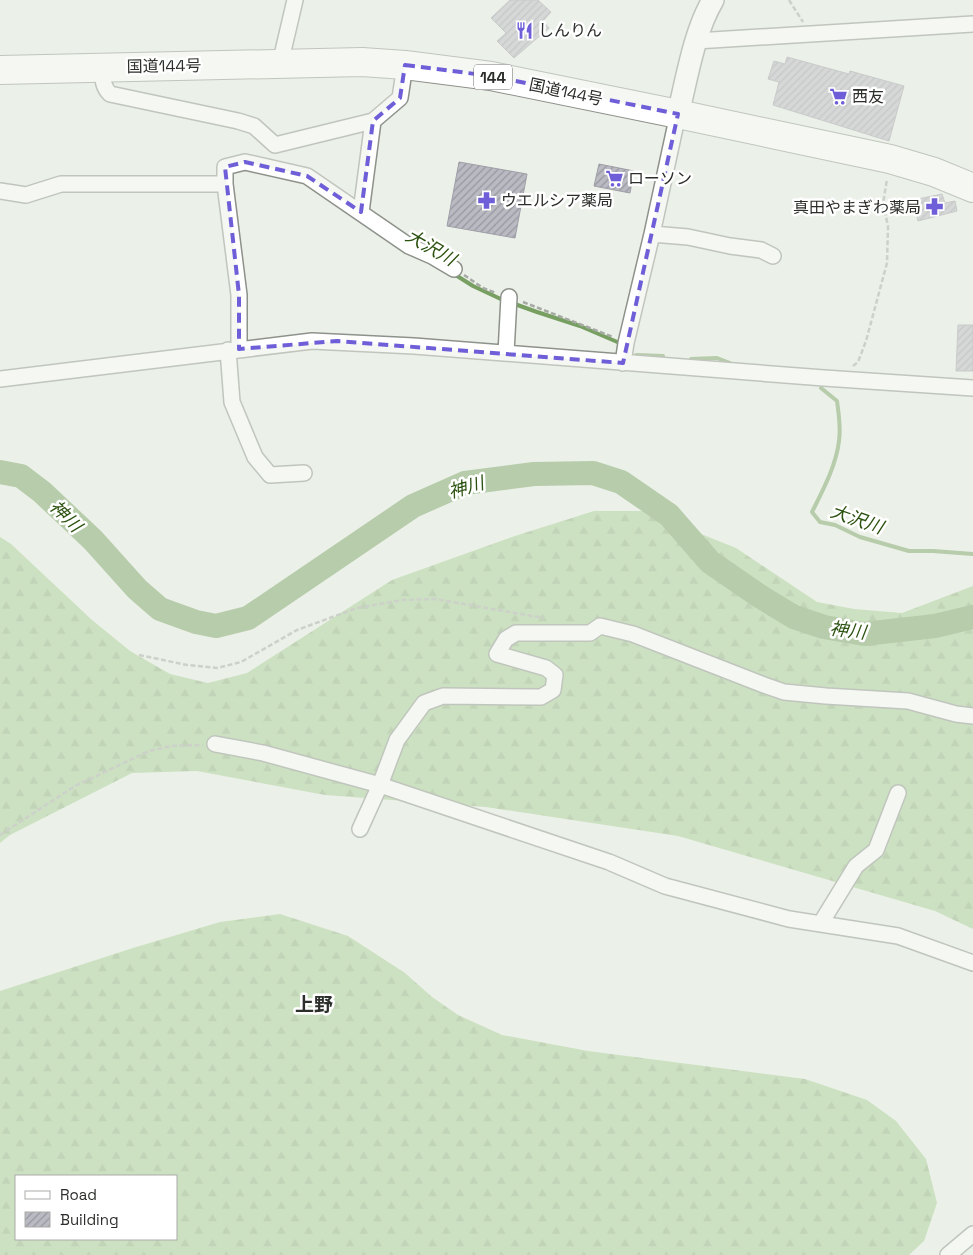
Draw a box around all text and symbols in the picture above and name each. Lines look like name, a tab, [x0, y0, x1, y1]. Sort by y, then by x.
restaurant icon: しんりん	[514, 20, 534, 40]
place label: しんりん	[538, 20, 602, 41]
street label: 国道144号	[126, 55, 202, 77]
road number: 144	[474, 64, 512, 90]
street label: 国道144号	[527, 74, 605, 110]
supermarket icon: 西友	[828, 86, 848, 106]
place label: 西友	[852, 86, 884, 107]
supermarket icon: ローソン	[604, 168, 624, 188]
place label: ローソン	[628, 168, 692, 189]
pharmacy icon: ウエルシア薬局	[477, 190, 497, 210]
place label: ウエルシア薬局	[501, 190, 613, 211]
place label: 真田やまぎわ薬局	[793, 197, 921, 218]
pharmacy icon: 真田やまぎわ薬局	[925, 197, 945, 217]
water label: 大沢川	[402, 224, 462, 271]
water label: 神川	[446, 470, 488, 503]
water label: 神川	[45, 495, 88, 538]
water label: 大沢川	[828, 499, 888, 539]
water label: 神川	[829, 616, 869, 644]
district label: 上野	[295, 992, 333, 1017]
legend	[15, 1175, 178, 1240]
text: Road	[60, 1185, 97, 1204]
text: Building	[60, 1210, 119, 1229]

